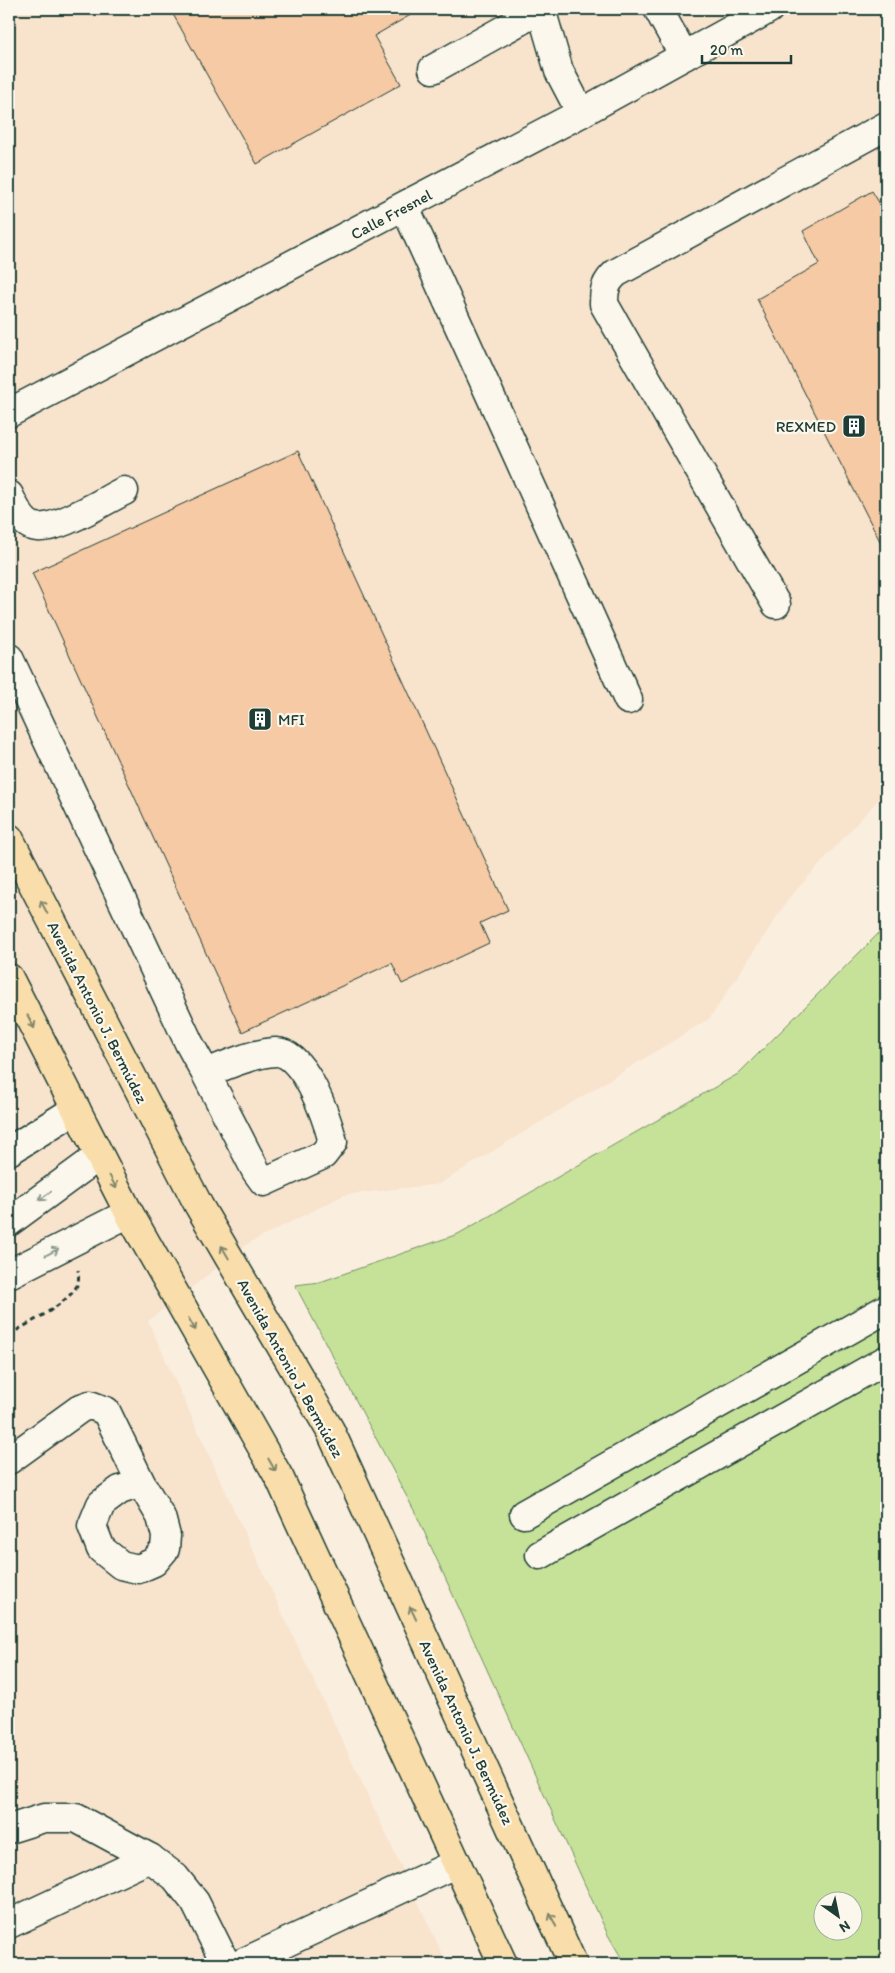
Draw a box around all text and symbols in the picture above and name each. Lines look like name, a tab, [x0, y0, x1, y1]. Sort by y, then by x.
scale bar	[702, 32, 791, 64]
text: 20 m	[710, 41, 744, 59]
street label: Calle Fresnel	[347, 185, 435, 244]
building icon: REXMED	[841, 413, 867, 439]
place label: REXMED	[776, 417, 836, 436]
building icon: MFI	[247, 706, 273, 732]
place label: MFI	[278, 710, 305, 729]
one-way arrow	[39, 899, 49, 914]
street label: Avenida Antonio J. Bermúdez	[43, 918, 152, 1107]
one-way arrow	[27, 1014, 36, 1029]
one-way arrow	[108, 1175, 118, 1189]
one-way arrow	[38, 1191, 52, 1201]
one-way arrow	[220, 1245, 230, 1259]
one-way arrow	[44, 1247, 59, 1256]
street label: Avenida Antonio J. Bermúdez	[233, 1275, 348, 1461]
one-way arrow	[188, 1316, 197, 1331]
one-way arrow	[268, 1458, 278, 1472]
one-way arrow	[408, 1606, 417, 1621]
street label: Avenida Antonio J. Bermúdez	[415, 1637, 518, 1828]
north arrow	[812, 1890, 862, 1940]
one-way arrow	[548, 1913, 557, 1928]
text: N	[836, 1917, 853, 1936]

